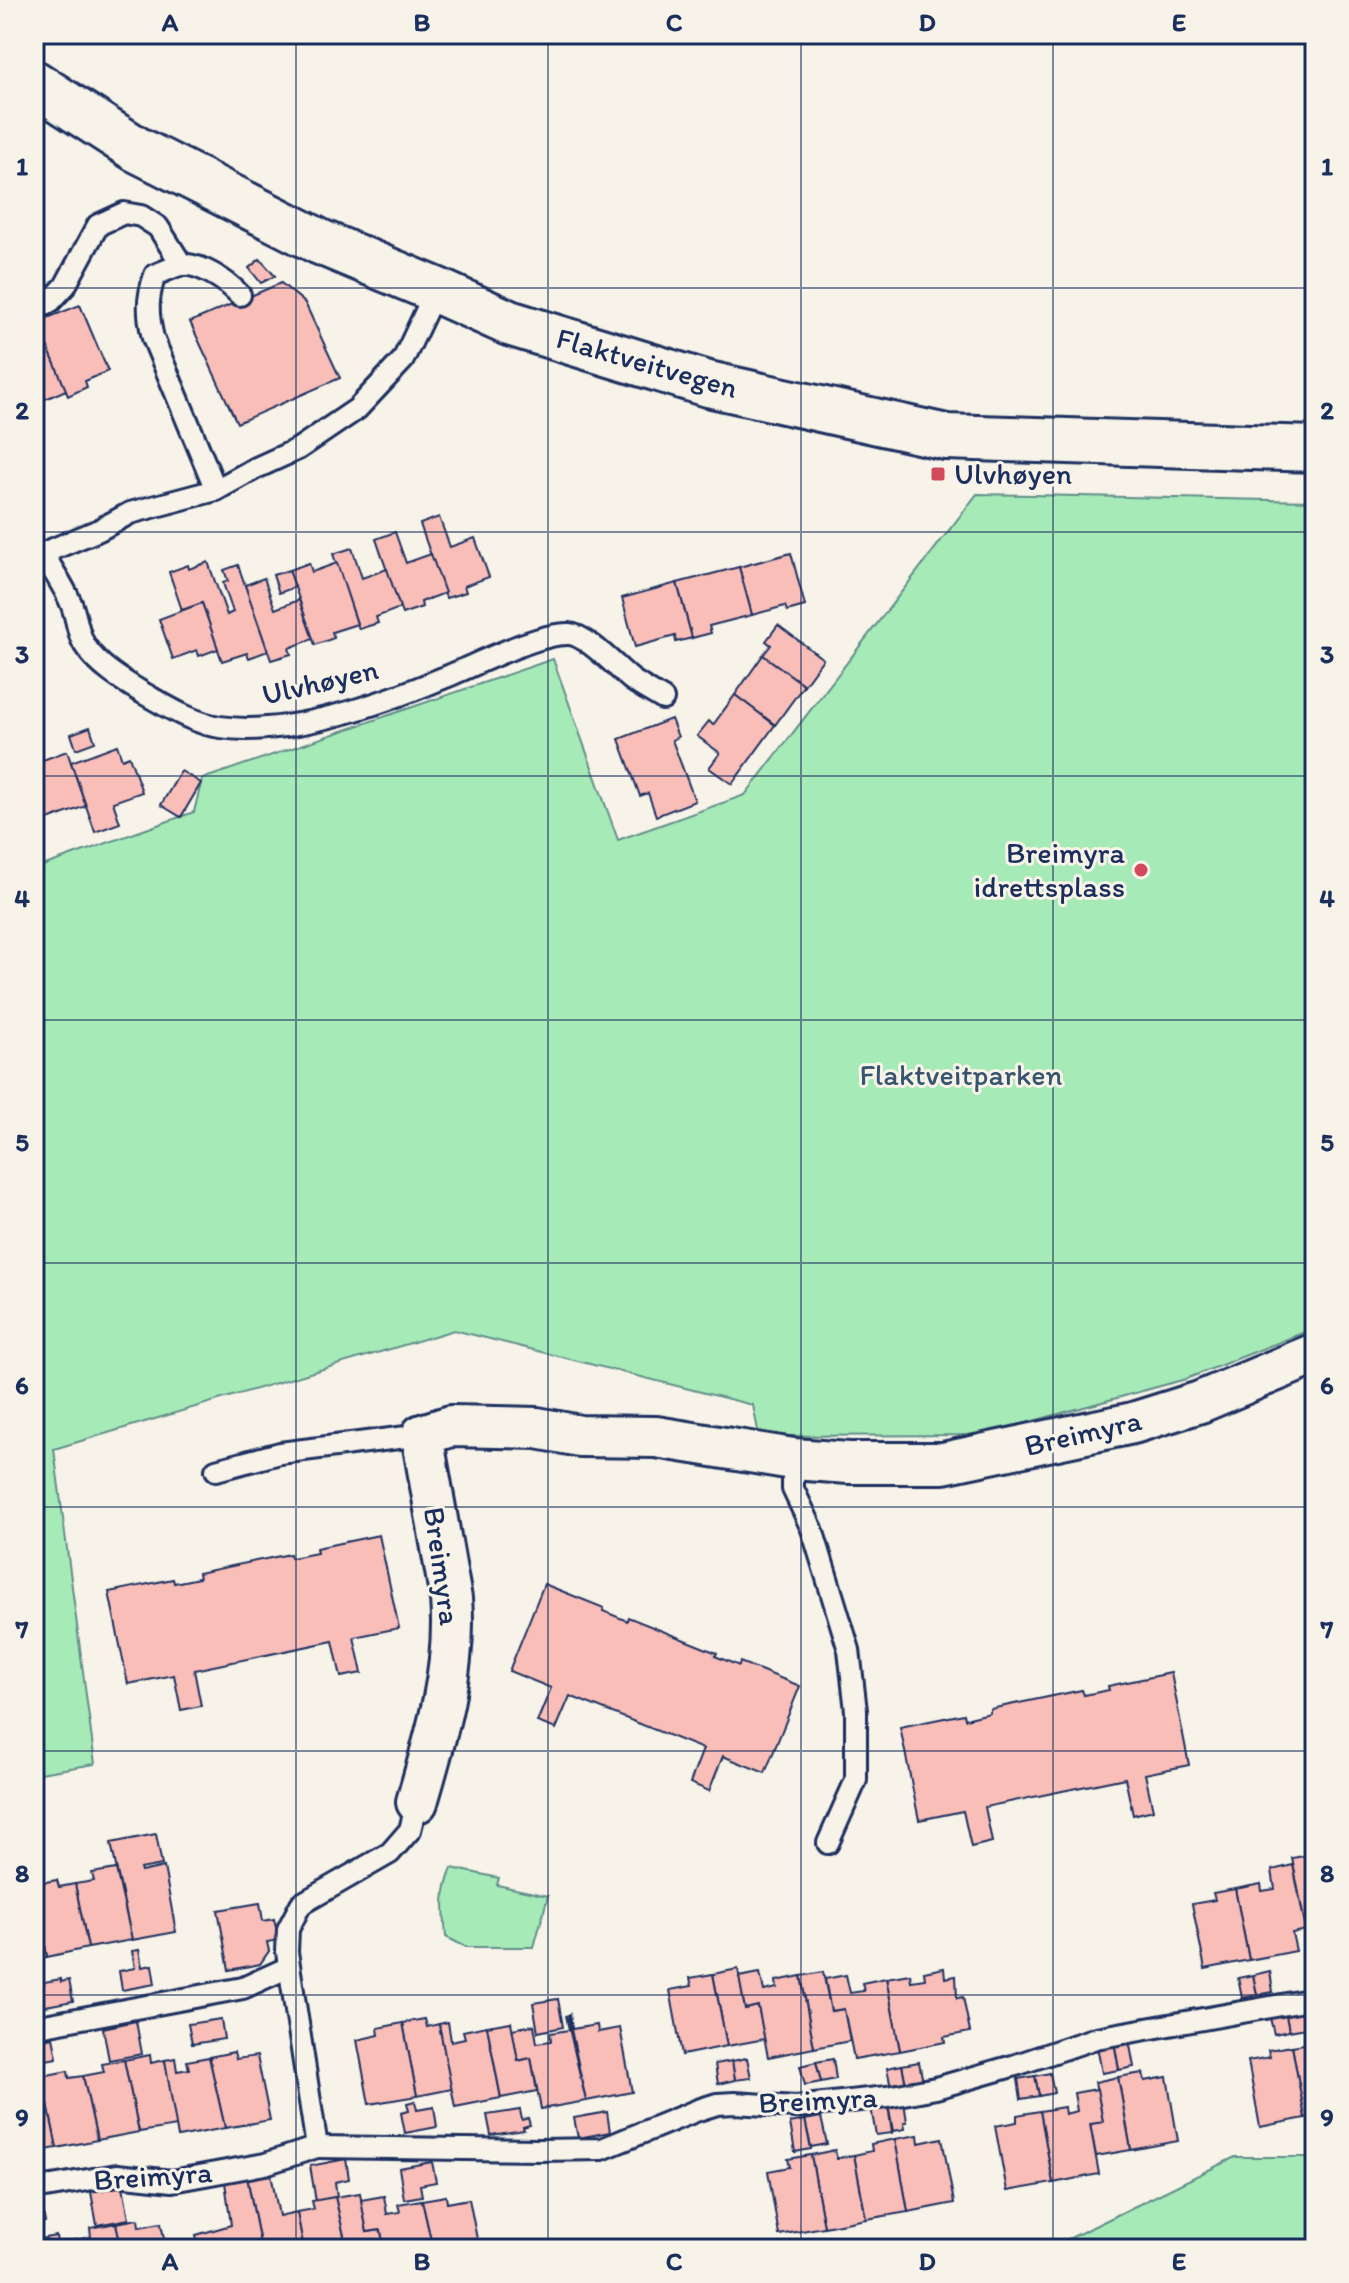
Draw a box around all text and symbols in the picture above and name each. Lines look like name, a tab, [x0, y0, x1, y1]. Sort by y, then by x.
text: A	[161, 6, 179, 38]
text: B	[414, 6, 431, 38]
text: C	[666, 6, 683, 38]
text: D	[918, 6, 936, 38]
text: E	[1172, 6, 1186, 38]
text: 1	[16, 150, 28, 182]
text: 1	[1321, 150, 1333, 182]
street label: Flaktveitvegen	[552, 319, 742, 406]
text: 2	[15, 394, 29, 426]
text: 2	[1320, 394, 1334, 426]
place label: Ulvhøyen	[954, 455, 1072, 492]
marker: Ulvhøyen	[929, 465, 947, 483]
text: 3	[15, 638, 29, 670]
text: 3	[1320, 638, 1334, 670]
street label: Ulvhøyen	[258, 650, 382, 713]
place label: Breimyra idrettsplass	[974, 834, 1125, 905]
marker: Breimyra idrettsplass	[1132, 861, 1150, 879]
text: 4	[14, 882, 30, 914]
text: 4	[1319, 882, 1335, 914]
park label: Flaktveitparken	[859, 1056, 1063, 1093]
text: 5	[15, 1126, 29, 1158]
text: 5	[1320, 1126, 1334, 1158]
text: 6	[15, 1369, 29, 1401]
text: 6	[1320, 1369, 1334, 1401]
street label: Breimyra	[1021, 1401, 1145, 1464]
street label: Breimyra	[416, 1504, 469, 1628]
text: 7	[15, 1613, 29, 1645]
text: 7	[1320, 1613, 1334, 1645]
text: 8	[15, 1857, 29, 1889]
text: 8	[1320, 1857, 1334, 1889]
street label: Breimyra	[758, 2078, 879, 2121]
text: 9	[15, 2101, 29, 2133]
text: 9	[1320, 2101, 1334, 2133]
street label: Breimyra	[92, 2153, 214, 2198]
text: A	[161, 2245, 179, 2277]
text: B	[414, 2245, 431, 2277]
text: C	[666, 2245, 683, 2277]
text: D	[918, 2245, 936, 2277]
text: E	[1172, 2245, 1186, 2277]

